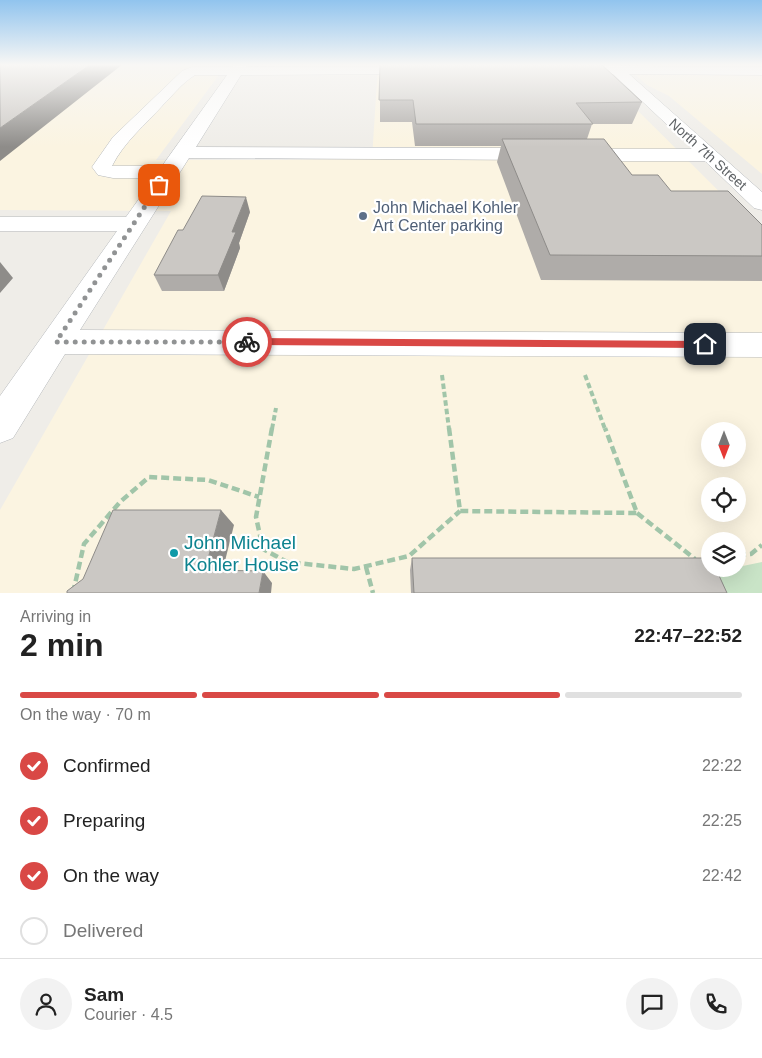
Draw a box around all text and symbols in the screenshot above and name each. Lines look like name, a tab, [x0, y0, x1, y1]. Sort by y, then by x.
street label: North 7th Street	[666, 115, 750, 193]
pin	[138, 164, 180, 206]
icon: bag	[145, 171, 173, 199]
place label: John Michael Kohler Art Center parking	[373, 199, 519, 234]
marker: John Michael Kohler Art Center parking	[357, 210, 369, 222]
courier	[222, 317, 272, 367]
pin	[684, 323, 726, 365]
icon: bike	[233, 328, 261, 356]
icon: home	[691, 330, 719, 358]
north arrow	[701, 422, 746, 468]
map controls	[701, 422, 746, 577]
button: locate	[701, 477, 746, 522]
place label: John Michael Kohler House	[184, 532, 299, 575]
button: layers	[701, 532, 746, 577]
marker: John Michael Kohler House	[168, 547, 180, 559]
text: Arriving in	[20, 608, 91, 625]
text: 22:47–22:52	[634, 625, 742, 646]
text: 2 min	[20, 627, 104, 663]
text: On the way · 70 m	[20, 706, 151, 723]
icon: check	[20, 752, 48, 780]
text: Confirmed	[63, 755, 151, 776]
text: 22:22	[702, 757, 742, 774]
icon: check	[20, 807, 48, 835]
text: Preparing	[63, 810, 145, 831]
text: 22:25	[702, 812, 742, 829]
icon: check	[20, 862, 48, 890]
text: On the way	[63, 865, 159, 886]
text: 22:42	[702, 867, 742, 884]
text: Delivered	[63, 920, 143, 941]
button: person	[20, 978, 72, 1030]
button: chat	[626, 978, 678, 1030]
button: phone	[690, 978, 742, 1030]
text: Sam	[84, 984, 124, 1005]
text: Courier · 4.5	[84, 1006, 173, 1023]

